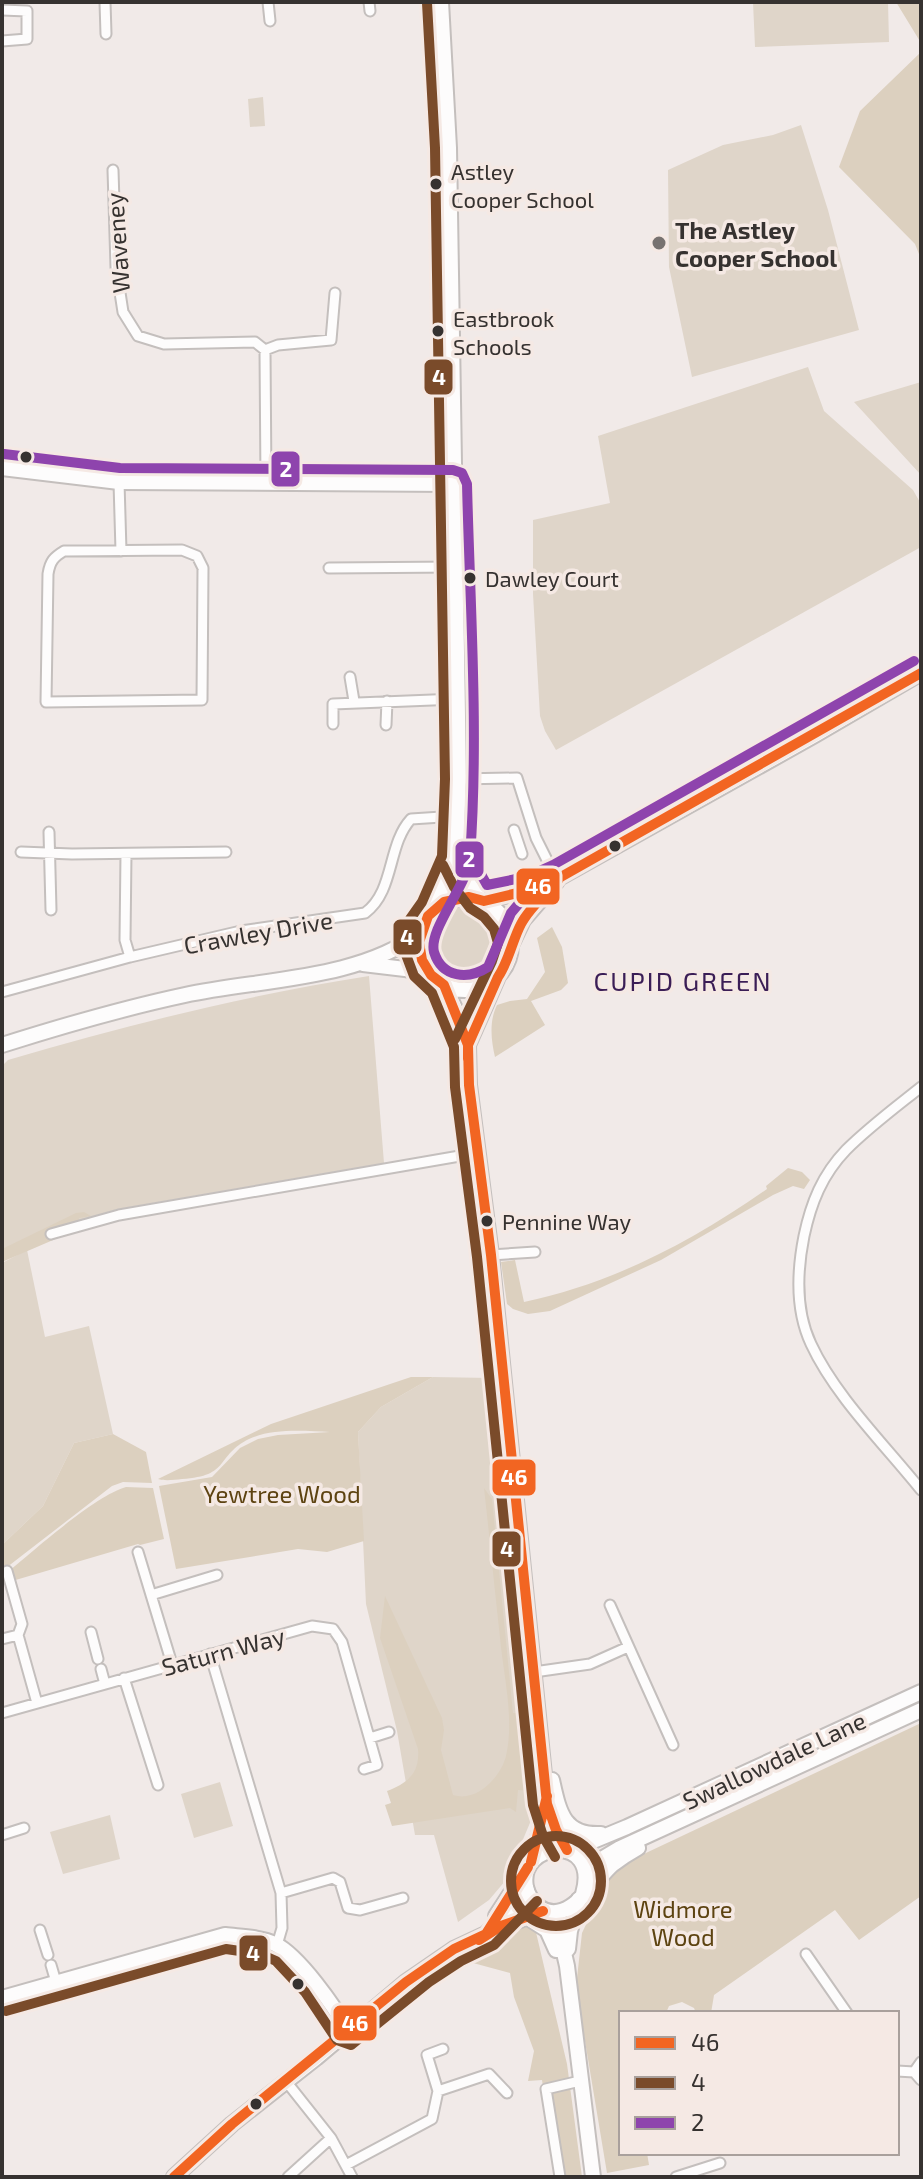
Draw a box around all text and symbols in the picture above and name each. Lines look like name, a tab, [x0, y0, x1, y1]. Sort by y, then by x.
place label: Astley Cooper School	[451, 158, 594, 212]
marker: Astley Cooper School	[428, 176, 444, 192]
street label: Waveney	[99, 192, 135, 294]
place label: The Astley Cooper School	[675, 215, 837, 272]
marker: The Astley Cooper School	[650, 234, 668, 252]
place label: Eastbrook Schools	[453, 305, 554, 359]
marker: Eastbrook Schools	[430, 323, 446, 339]
line badge: 4	[423, 358, 454, 396]
text: 4	[432, 363, 446, 389]
unlabelled marker	[18, 449, 34, 465]
line badge: 2	[270, 450, 301, 488]
text: 2	[280, 455, 292, 481]
place label: Dawley Court	[485, 565, 619, 591]
marker: Dawley Court	[462, 570, 478, 586]
unlabelled marker	[607, 838, 623, 854]
line badge: 2	[454, 840, 485, 879]
text: 2	[463, 845, 475, 871]
line badge: 46	[515, 867, 561, 906]
text: 46	[525, 872, 552, 898]
street label: Crawley Drive	[181, 905, 335, 959]
line badge: 4	[392, 918, 423, 956]
text: 4	[400, 923, 414, 949]
district label: CUPID GREEN	[593, 965, 773, 996]
place label: Pennine Way	[502, 1208, 632, 1234]
marker: Pennine Way	[479, 1213, 495, 1229]
line badge: 46	[491, 1458, 537, 1497]
text: 46	[501, 1463, 528, 1489]
park label: Yewtree Wood	[203, 1479, 361, 1508]
line badge: 4	[491, 1530, 522, 1568]
text: 4	[500, 1535, 514, 1561]
street label: Saturn Way	[158, 1621, 288, 1681]
street label: Swallowdale Lane	[678, 1705, 870, 1815]
park label: Widmore Wood	[633, 1894, 733, 1951]
line badge: 4	[238, 1934, 269, 1972]
text: 4	[246, 1939, 260, 1965]
unlabelled marker	[290, 1976, 306, 1992]
line badge: 46	[332, 2004, 378, 2042]
text: 46	[342, 2009, 369, 2035]
legend	[619, 2011, 899, 2155]
text: 46	[691, 2027, 720, 2056]
text: 4	[691, 2067, 706, 2096]
unlabelled marker	[248, 2096, 264, 2112]
text: 2	[691, 2107, 705, 2136]

